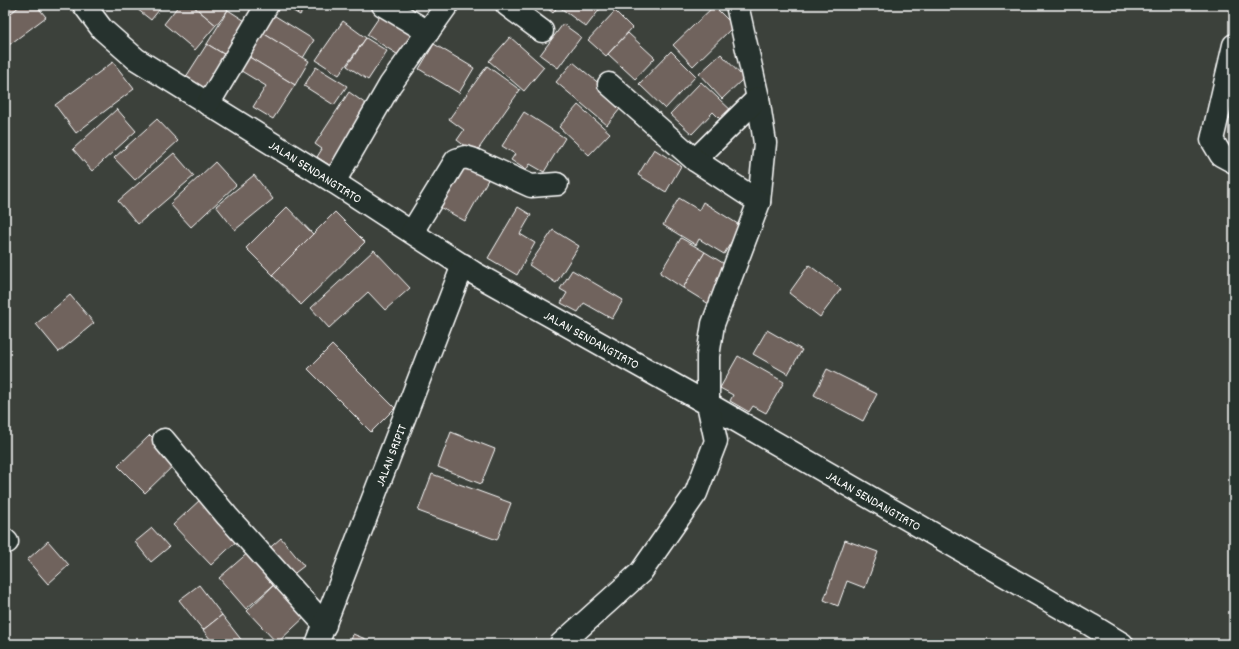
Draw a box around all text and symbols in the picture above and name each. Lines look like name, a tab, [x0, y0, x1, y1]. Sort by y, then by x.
street label: JALAN SENDANGTIRTO	[264, 137, 365, 209]
street label: JALAN SENDANGTIRTO	[540, 307, 642, 375]
street label: JALAN SRIPIT	[372, 422, 413, 490]
street label: JALAN SENDANGTIRTO	[822, 467, 924, 537]

